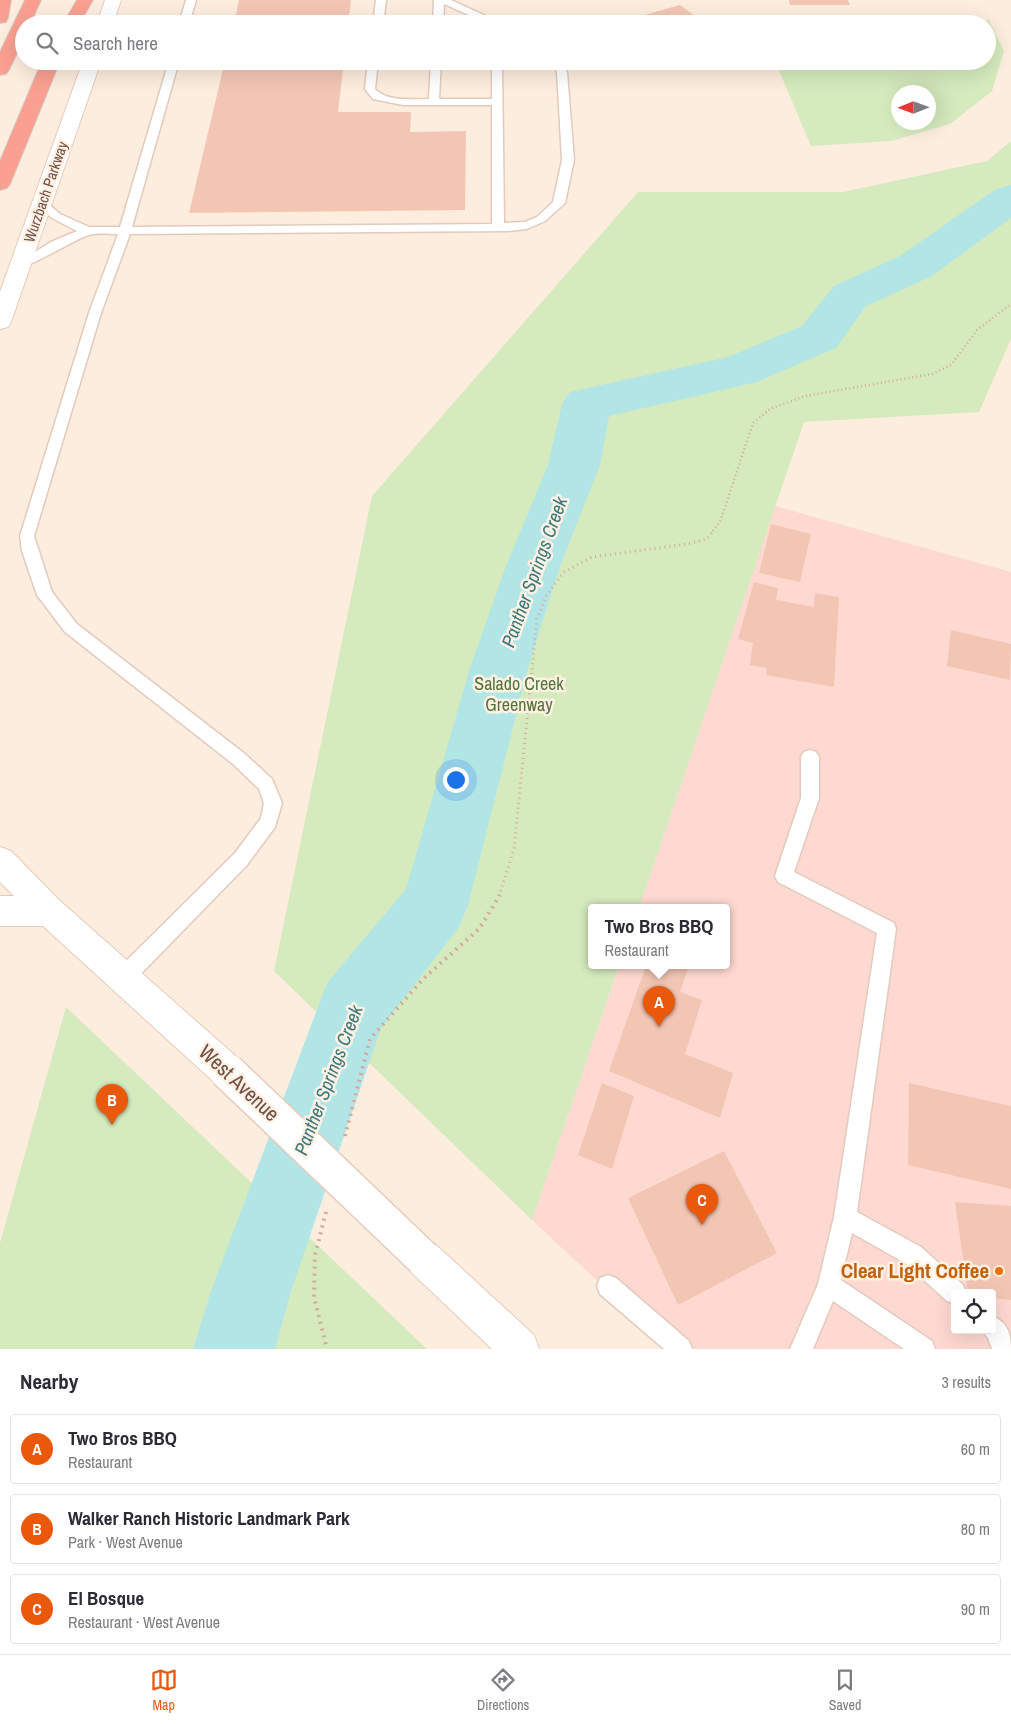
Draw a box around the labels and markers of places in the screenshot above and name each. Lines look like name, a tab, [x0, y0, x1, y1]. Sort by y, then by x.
pin: A	[643, 986, 675, 1027]
pin: B	[96, 1084, 128, 1125]
pin: C	[686, 1184, 718, 1225]
place label: Clear Light Coffee	[841, 1256, 989, 1285]
marker: Clear Light Coffee	[993, 1265, 1005, 1277]

